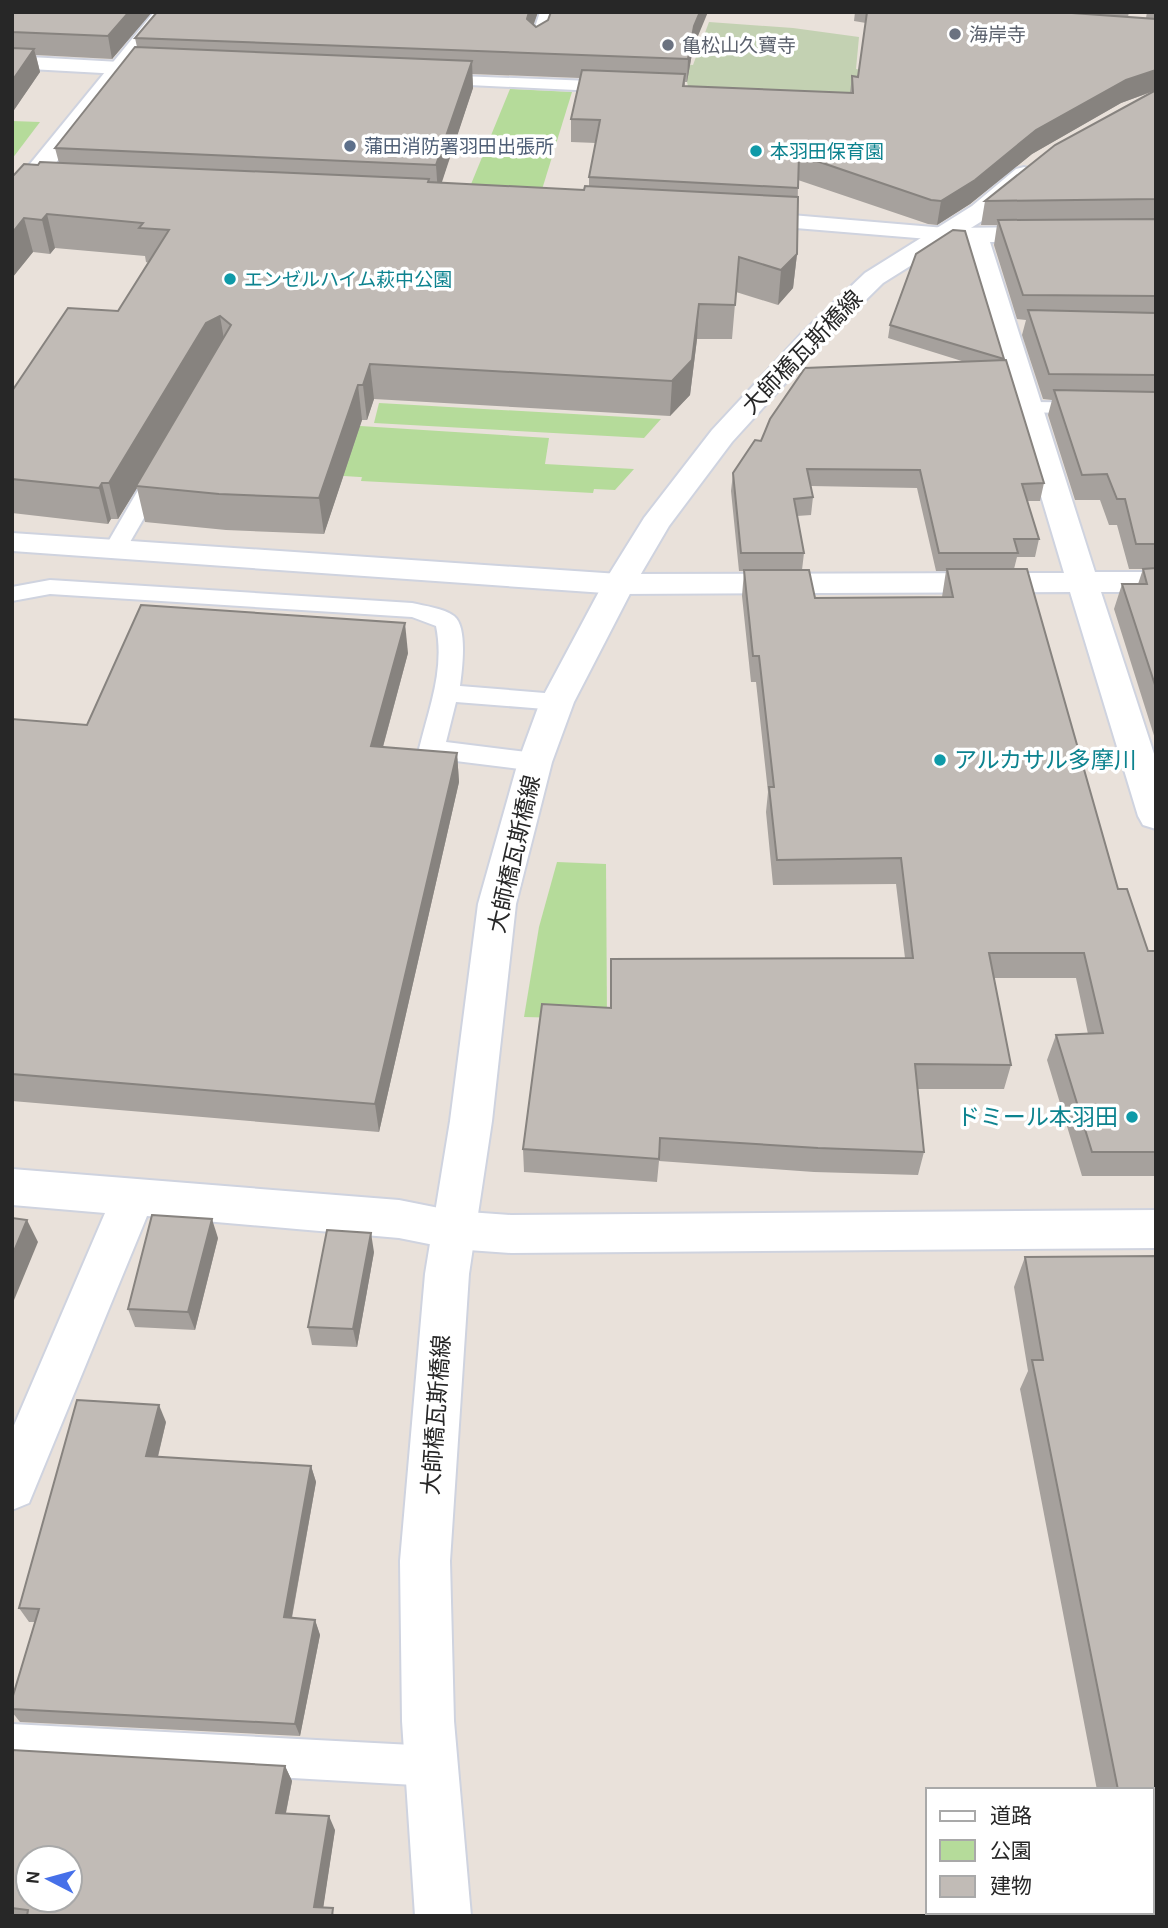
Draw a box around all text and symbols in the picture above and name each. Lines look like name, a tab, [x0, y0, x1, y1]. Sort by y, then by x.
place label: 海岸寺	[969, 24, 1026, 46]
marker: 海岸寺	[947, 26, 963, 42]
place label: 亀松山久寶寺	[682, 35, 796, 57]
marker: 亀松山久寶寺	[660, 37, 676, 53]
place label: 蒲田消防署羽田出張所	[364, 136, 554, 158]
marker: 蒲田消防署羽田出張所	[342, 138, 358, 154]
place label: 本羽田保育園	[770, 141, 884, 163]
marker: 本羽田保育園	[748, 143, 764, 159]
place label: エンゼルハイム萩中公園	[244, 269, 452, 291]
marker: エンゼルハイム萩中公園	[222, 271, 238, 287]
street label: 大師橋瓦斯橋線	[737, 285, 868, 420]
place label: アルカサル多摩川	[954, 747, 1137, 774]
marker: アルカサル多摩川	[932, 752, 948, 768]
street label: 大師橋瓦斯橋線	[483, 773, 546, 936]
place label: ドミール本羽田	[957, 1104, 1118, 1131]
marker: ドミール本羽田	[1124, 1109, 1140, 1125]
street label: 大師橋瓦斯橋線	[417, 1334, 456, 1496]
legend	[926, 1788, 1154, 1914]
text: 道路	[990, 1804, 1032, 1828]
text: 公園	[990, 1839, 1032, 1863]
north arrow	[14, 1844, 84, 1914]
text: N	[21, 1869, 45, 1885]
text: 建物	[990, 1874, 1032, 1898]

